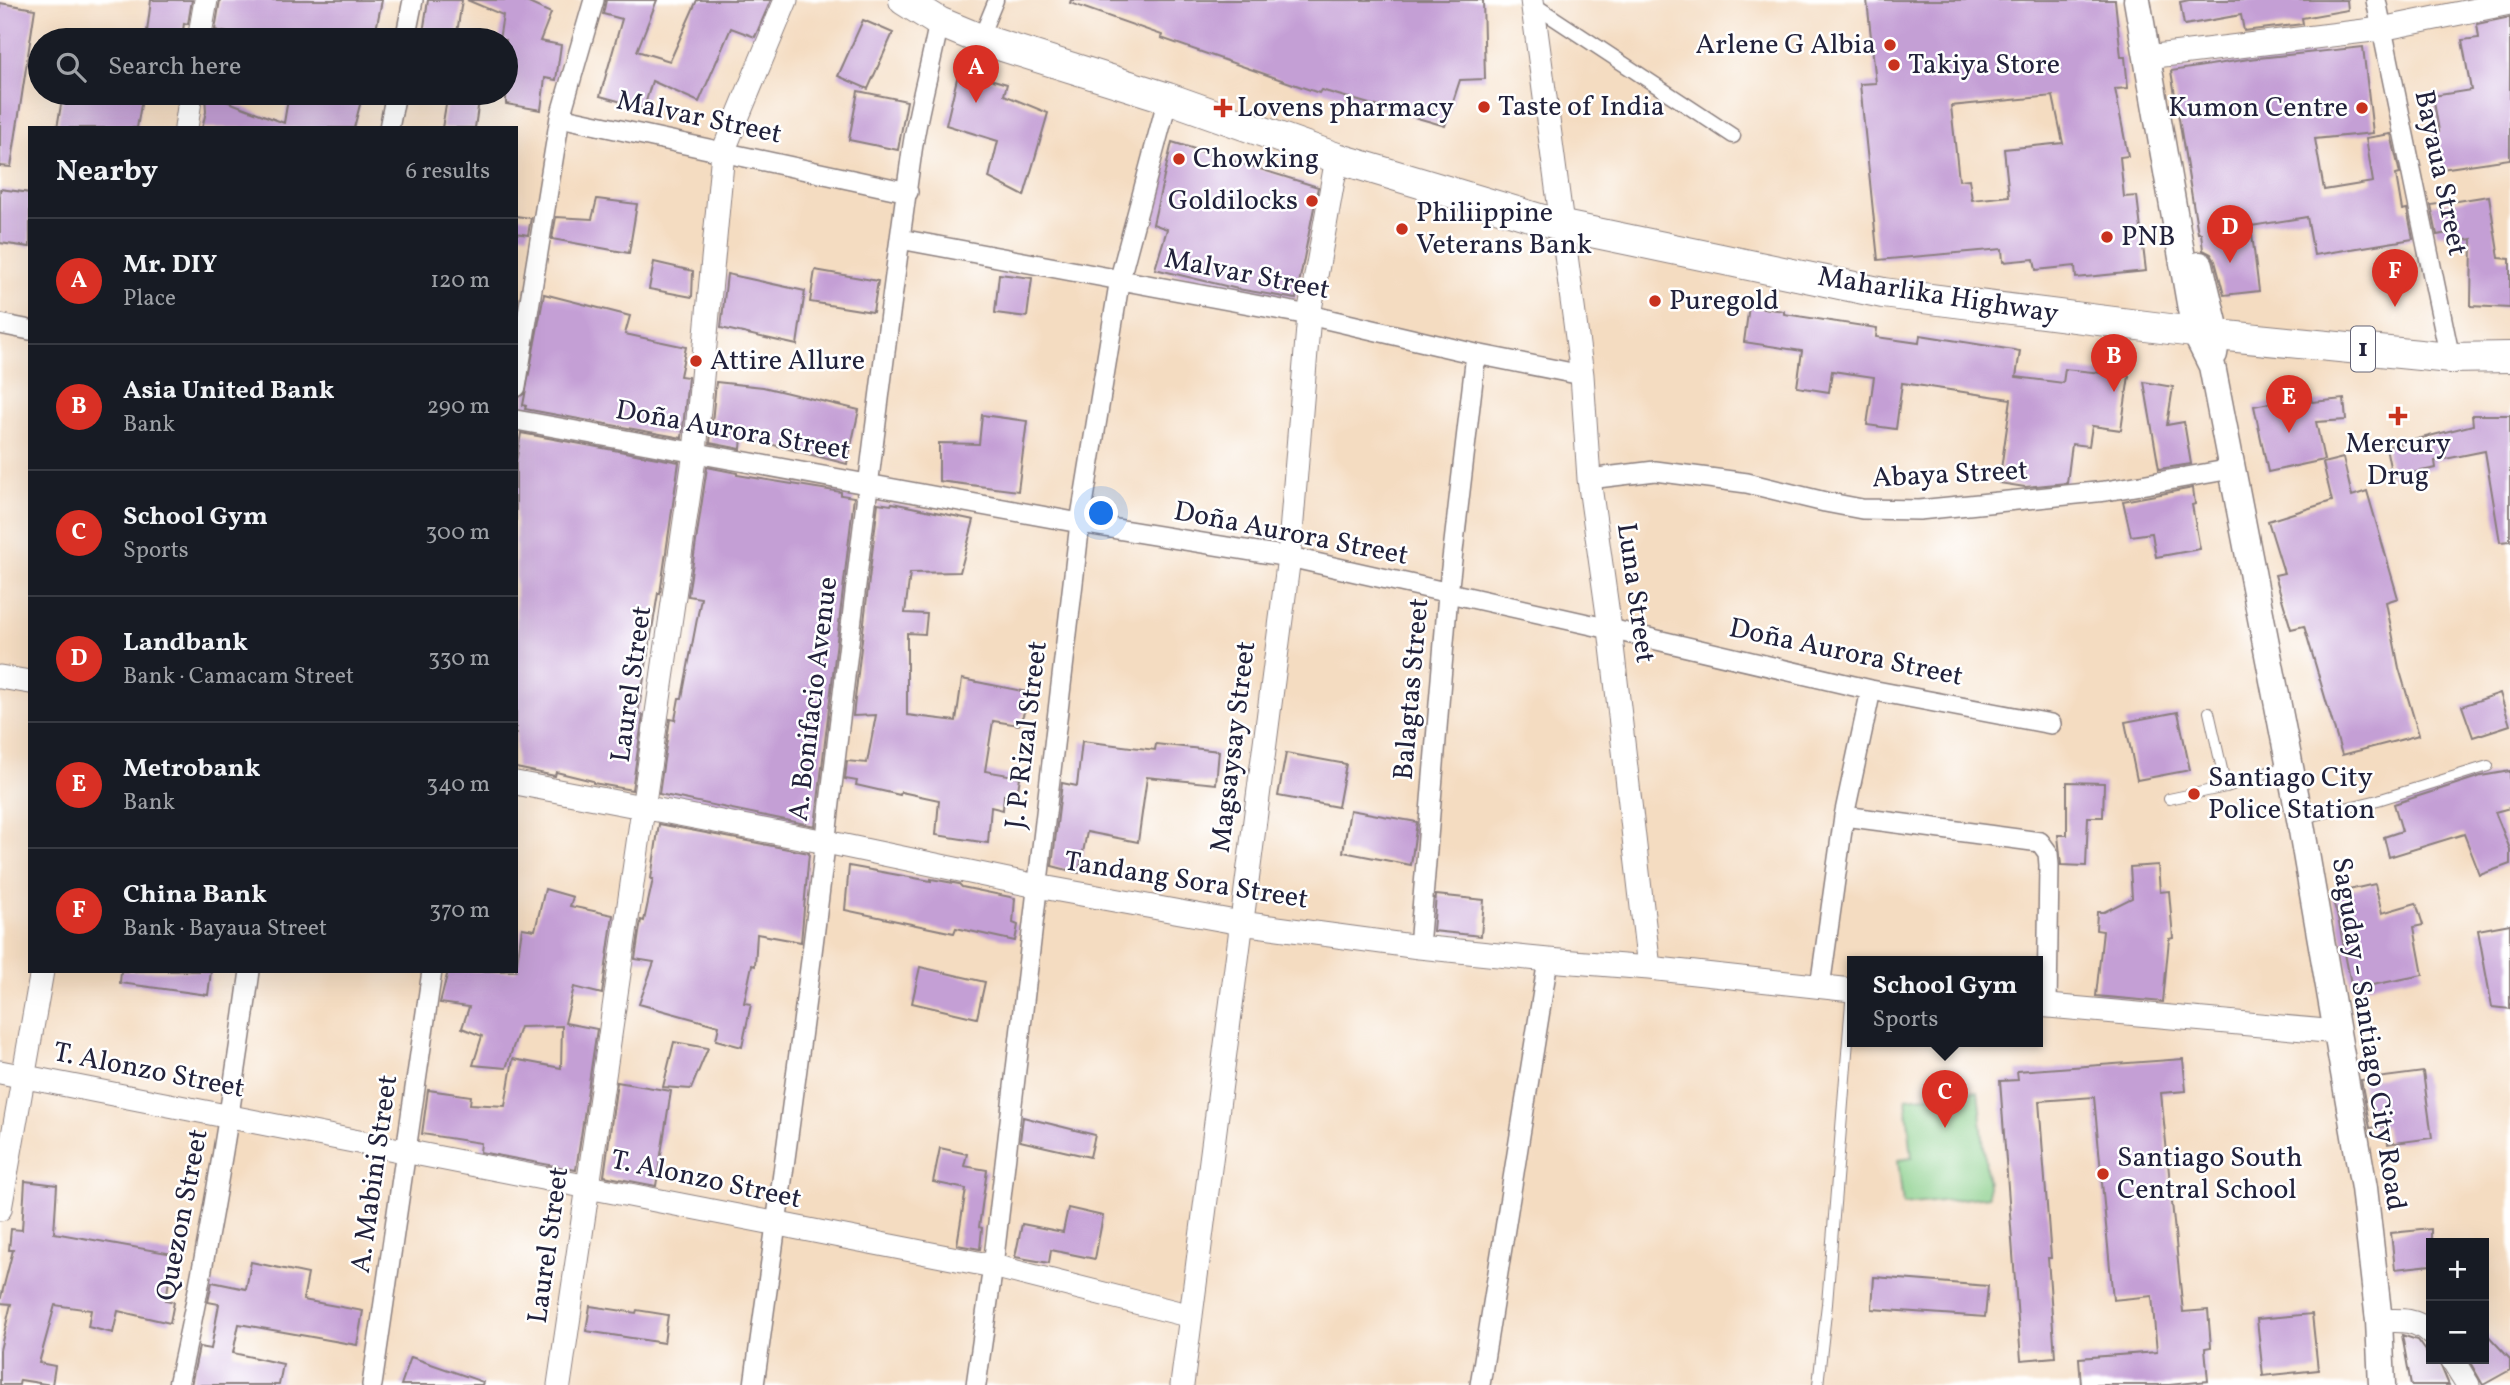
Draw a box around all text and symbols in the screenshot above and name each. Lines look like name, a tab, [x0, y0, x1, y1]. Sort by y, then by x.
place label: Arlene G Albia	[1695, 26, 1876, 65]
search box	[28, 28, 518, 105]
marker: Arlene G Albia	[1882, 37, 1898, 53]
pin: A	[953, 45, 999, 103]
place label: Takiya Store	[1908, 46, 2060, 85]
icon: search	[52, 48, 90, 86]
text: Search here	[108, 49, 241, 85]
marker: Takiya Store	[1886, 57, 1902, 73]
street label: Malvar Street	[613, 81, 785, 155]
street label: Bayaua Street	[2403, 87, 2477, 259]
place label: Taste of India	[1498, 88, 1665, 127]
place label: Lovens pharmacy	[1237, 89, 1454, 128]
place label: Kumon Centre	[2168, 89, 2348, 128]
marker: Taste of India	[1476, 99, 1492, 115]
marker: Lovens pharmacy	[1215, 100, 1231, 116]
marker: Kumon Centre	[2354, 100, 2370, 116]
place label: Chowking	[1193, 140, 1319, 179]
text: Nearby	[56, 151, 158, 193]
marker: Chowking	[1171, 151, 1187, 167]
text: 6 results	[406, 156, 490, 188]
place label: Goldilocks	[1168, 182, 1298, 221]
marker: Goldilocks	[1304, 193, 1320, 209]
place label: Philiippine Veterans Bank	[1416, 194, 1592, 265]
pin: D	[2207, 205, 2253, 263]
place label: PNB	[2121, 218, 2176, 257]
marker: Philiippine Veterans Bank	[1394, 221, 1410, 237]
marker: PNB	[2099, 229, 2115, 245]
street label: Malvar Street	[1161, 240, 1333, 310]
text: Mr. DIY	[123, 247, 217, 283]
pin: F	[2372, 249, 2418, 307]
street label: Maharlika Highway	[1815, 258, 2061, 334]
text: A	[71, 265, 87, 297]
text: 120 m	[430, 265, 490, 297]
place label: Puregold	[1669, 282, 1779, 321]
text: Place	[123, 283, 176, 315]
marker: Puregold	[1647, 293, 1663, 309]
road number: 1	[2351, 326, 2375, 372]
pin: B	[2091, 334, 2137, 392]
place label: Attire Allure	[710, 342, 865, 381]
marker: Attire Allure	[688, 353, 704, 369]
text: Asia United Bank	[123, 373, 334, 409]
pin: E	[2266, 375, 2312, 433]
text: B	[71, 391, 87, 423]
text: 290 m	[427, 391, 490, 423]
street label: Doña Aurora Street	[612, 391, 854, 471]
marker: Mercury Drug	[2390, 408, 2406, 424]
text: Bank	[123, 409, 175, 441]
place label: Mercury Drug	[2345, 425, 2451, 496]
street label: Abaya Street	[1871, 451, 2029, 499]
street label: Doña Aurora Street	[1171, 492, 1411, 576]
your location	[1084, 496, 1118, 530]
text: School Gym	[123, 499, 268, 535]
text: C	[72, 517, 86, 549]
text: 300 m	[426, 517, 490, 549]
street label: Luna Street	[1606, 520, 1664, 666]
text: Sports	[123, 535, 189, 567]
street label: A. Bonifacio Avenue	[780, 575, 848, 823]
street label: Balagtas Street	[1385, 596, 1439, 782]
street label: Laurel Street	[602, 603, 662, 765]
street label: Doña Aurora Street	[1726, 609, 1966, 697]
text: Landbank	[123, 625, 248, 661]
street label: J. P. Rizal Street	[996, 639, 1058, 831]
street label: Magsaysay Street	[1202, 639, 1266, 855]
text: D	[71, 643, 87, 675]
text: 330 m	[428, 643, 490, 675]
text: Bank · Camacam Street	[123, 661, 354, 693]
text: Metrobank	[123, 751, 261, 787]
place label: Santiago City Police Station	[2208, 759, 2375, 830]
text: E	[72, 769, 86, 801]
text: 340 m	[426, 769, 490, 801]
marker: Santiago City Police Station	[2186, 786, 2202, 802]
text: Bank	[123, 787, 175, 819]
street label: Tandang Sora Street	[1061, 842, 1311, 920]
street label: Saguday - Santiago City Road	[2321, 854, 2415, 1214]
text: China Bank	[123, 877, 267, 913]
text: F	[72, 895, 86, 927]
text: 370 m	[429, 895, 490, 927]
text: Bank · Bayaua Street	[123, 913, 327, 945]
popup	[1847, 956, 2043, 1047]
text: School Gym	[1873, 968, 2017, 1004]
text: Sports	[1873, 1004, 1938, 1036]
street label: T. Alonzo Street	[50, 1033, 248, 1109]
pin: C	[1922, 1070, 1968, 1128]
street label: A. Mabini Street	[342, 1072, 408, 1276]
street label: Quezon Street	[147, 1126, 219, 1304]
place label: Santiago South Central School	[2117, 1139, 2303, 1210]
street label: T. Alonzo Street	[607, 1141, 805, 1219]
street label: Laurel Street	[519, 1164, 579, 1326]
marker: Santiago South Central School	[2095, 1166, 2111, 1182]
map controls	[2426, 1238, 2489, 1364]
button: +	[2426, 1238, 2489, 1301]
button: −	[2426, 1301, 2489, 1364]

